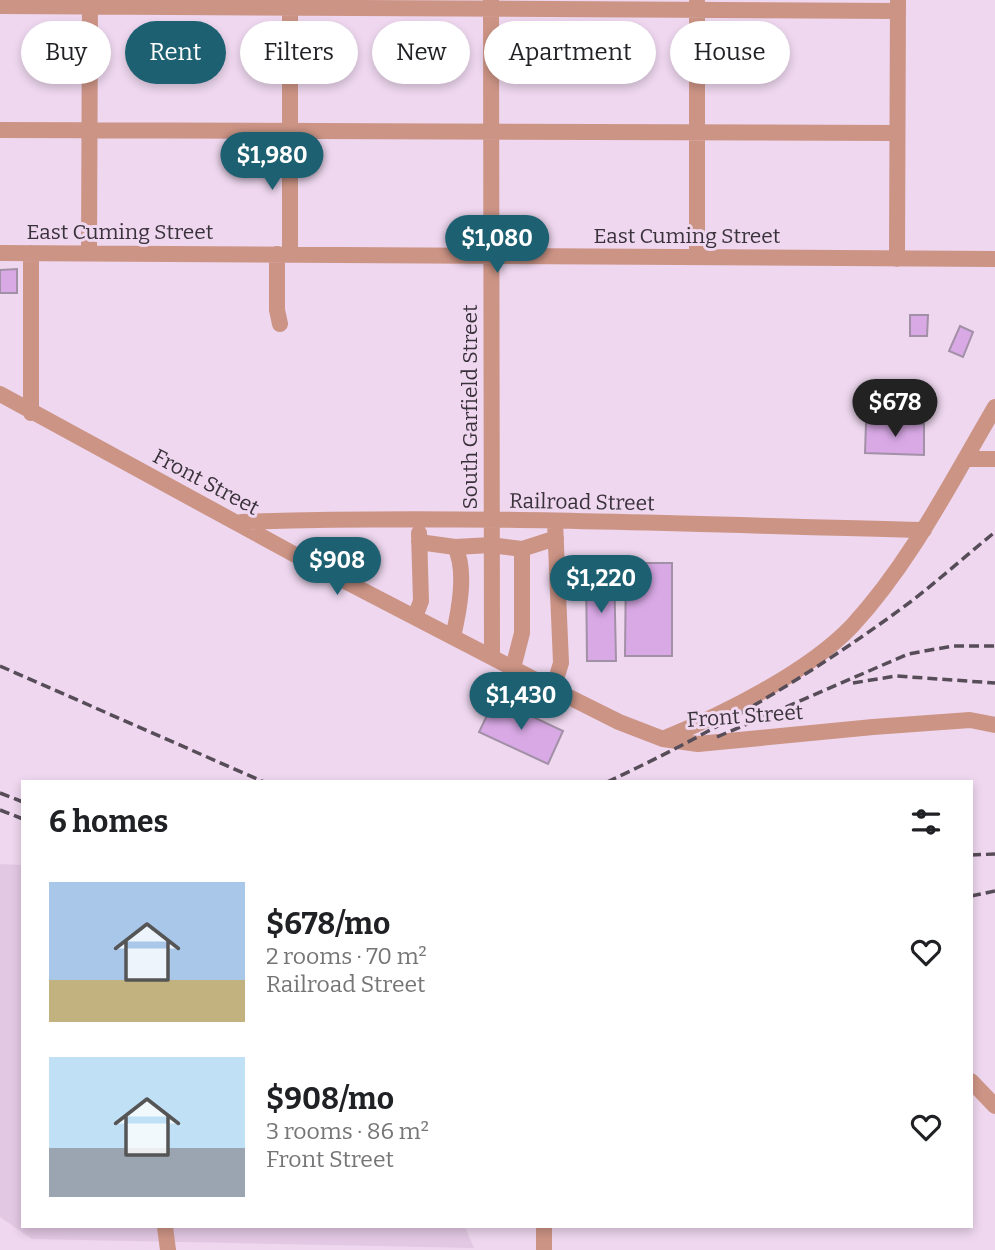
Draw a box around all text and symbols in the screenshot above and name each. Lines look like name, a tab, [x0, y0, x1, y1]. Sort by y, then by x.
chip: Buy	[21, 21, 111, 84]
chip: Rent	[125, 21, 226, 84]
chip: Filters	[240, 21, 358, 84]
chip: New	[372, 21, 470, 84]
chip: Apartment	[484, 21, 656, 84]
chip: House	[670, 21, 790, 84]
pin: $1,980	[215, 132, 329, 192]
text: $1,980	[236, 141, 308, 169]
pin: $1,080	[440, 216, 554, 275]
street label: East Cuming Street	[27, 219, 214, 245]
street label: East Cuming Street	[594, 223, 781, 249]
text: $1,080	[461, 224, 533, 252]
street label: South Garfield Street	[457, 304, 483, 510]
pin: $678	[854, 380, 936, 439]
text: $678	[868, 388, 922, 416]
street label: Front Street	[148, 443, 264, 521]
street label: Railroad Street	[509, 488, 655, 516]
pin: $908	[296, 538, 378, 597]
text: $908	[309, 546, 365, 574]
pin: $1,220	[544, 556, 658, 615]
text: $1,220	[566, 564, 636, 592]
pin: $1,430	[464, 672, 578, 732]
text: $1,430	[486, 681, 556, 709]
street label: Front Street	[686, 699, 805, 733]
icon: filters	[907, 803, 945, 841]
text: 6 homes	[49, 804, 168, 840]
text: $678/mo	[266, 906, 390, 942]
icon: home	[105, 910, 189, 994]
icon: heart	[907, 933, 945, 971]
text: 2 rooms · 70 m²	[266, 942, 427, 970]
text: Railroad Street	[266, 970, 425, 998]
text: $908/mo	[266, 1081, 394, 1117]
icon: home	[105, 1085, 189, 1169]
icon: heart	[907, 1108, 945, 1146]
text: 3 rooms · 86 m²	[266, 1117, 429, 1145]
text: Front Street	[266, 1145, 394, 1173]

